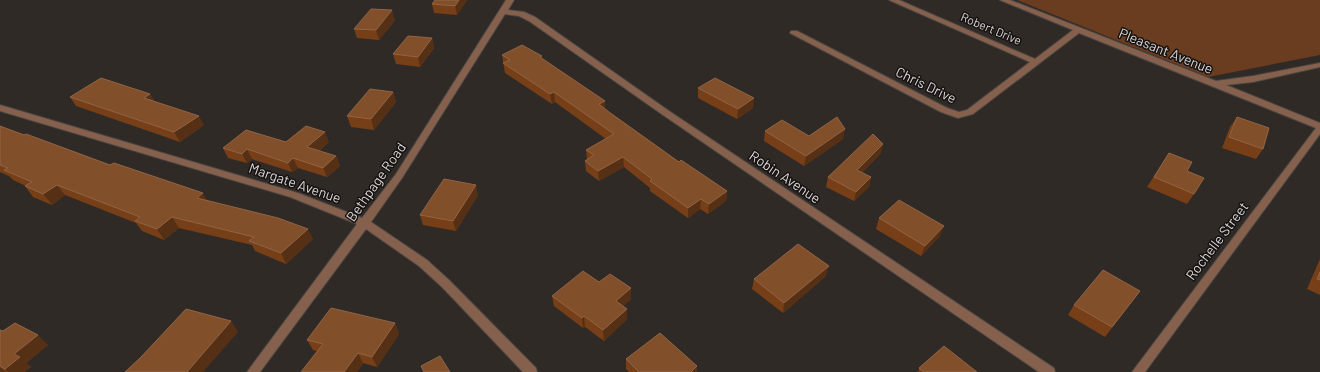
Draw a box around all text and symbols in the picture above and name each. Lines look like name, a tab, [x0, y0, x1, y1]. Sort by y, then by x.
street label: Robert Drive	[959, 9, 1024, 47]
street label: Pleasant Avenue	[1117, 24, 1216, 77]
street label: Chris Drive	[893, 63, 959, 107]
street label: Bethpage Road	[342, 139, 409, 224]
street label: Robin Avenue	[746, 147, 824, 207]
street label: Margate Avenue	[247, 159, 343, 206]
street label: Rochelle Street	[1182, 198, 1251, 283]

